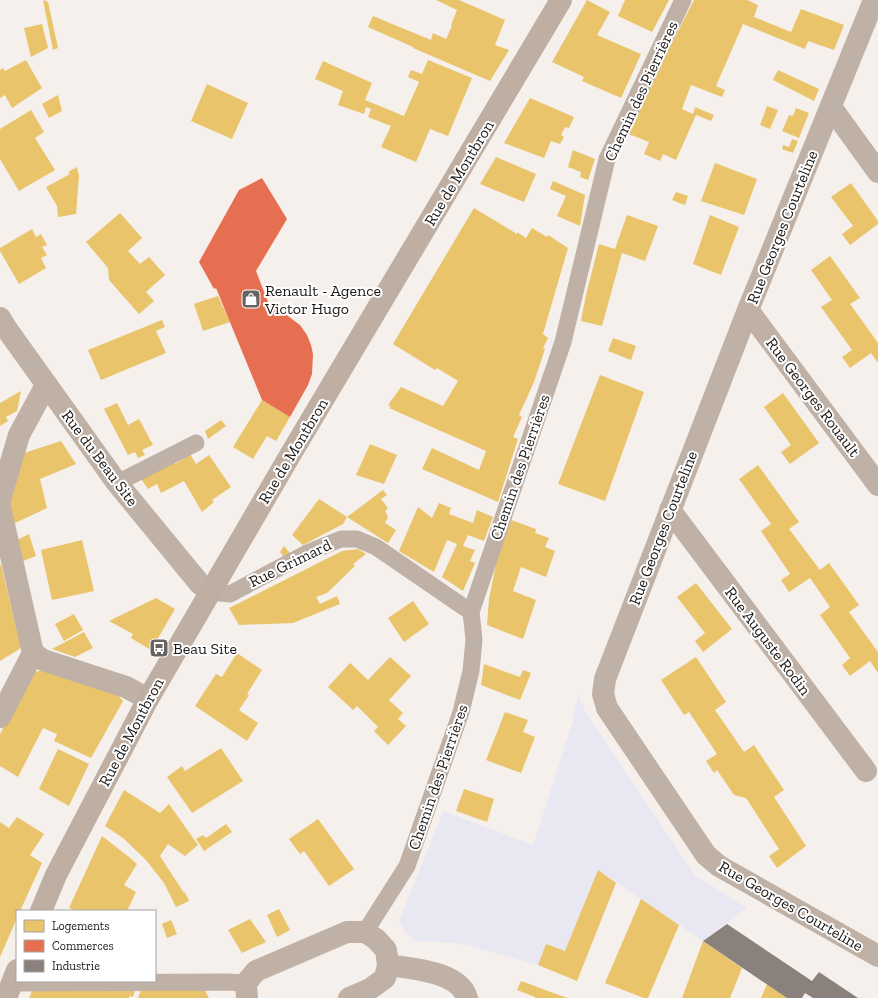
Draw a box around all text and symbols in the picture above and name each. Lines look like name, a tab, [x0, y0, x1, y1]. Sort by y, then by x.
street label: Chemin des Pierrières	[600, 18, 682, 164]
street label: Rue de Montbron	[420, 116, 498, 229]
street label: Rue Georges Courteline	[743, 148, 821, 306]
place label: Renault - Agence Victor Hugo	[264, 281, 381, 318]
shop icon: Renault - Agence Victor Hugo	[240, 288, 262, 310]
street label: Rue Georges Rouault	[762, 334, 864, 460]
street label: Chemin des Pierrières	[486, 392, 554, 542]
street label: Rue de Montbron	[254, 394, 332, 507]
street label: Rue du Beau Site	[58, 406, 142, 510]
street label: Rue Georges Courteline	[625, 448, 701, 608]
street label: Rue Grimard	[246, 535, 334, 591]
street label: Rue Auguste Rodin	[721, 583, 815, 700]
bus stop icon: Beau Site	[148, 637, 170, 659]
place label: Beau Site	[173, 639, 237, 658]
street label: Rue de Montbron	[95, 674, 168, 789]
street label: Chemin des Pierrières	[404, 702, 472, 852]
street label: Rue Georges Courteline	[715, 857, 867, 955]
legend	[16, 910, 156, 982]
text: Logements	[52, 919, 110, 933]
text: Commerces	[52, 939, 114, 953]
text: Industrie	[52, 959, 100, 973]

